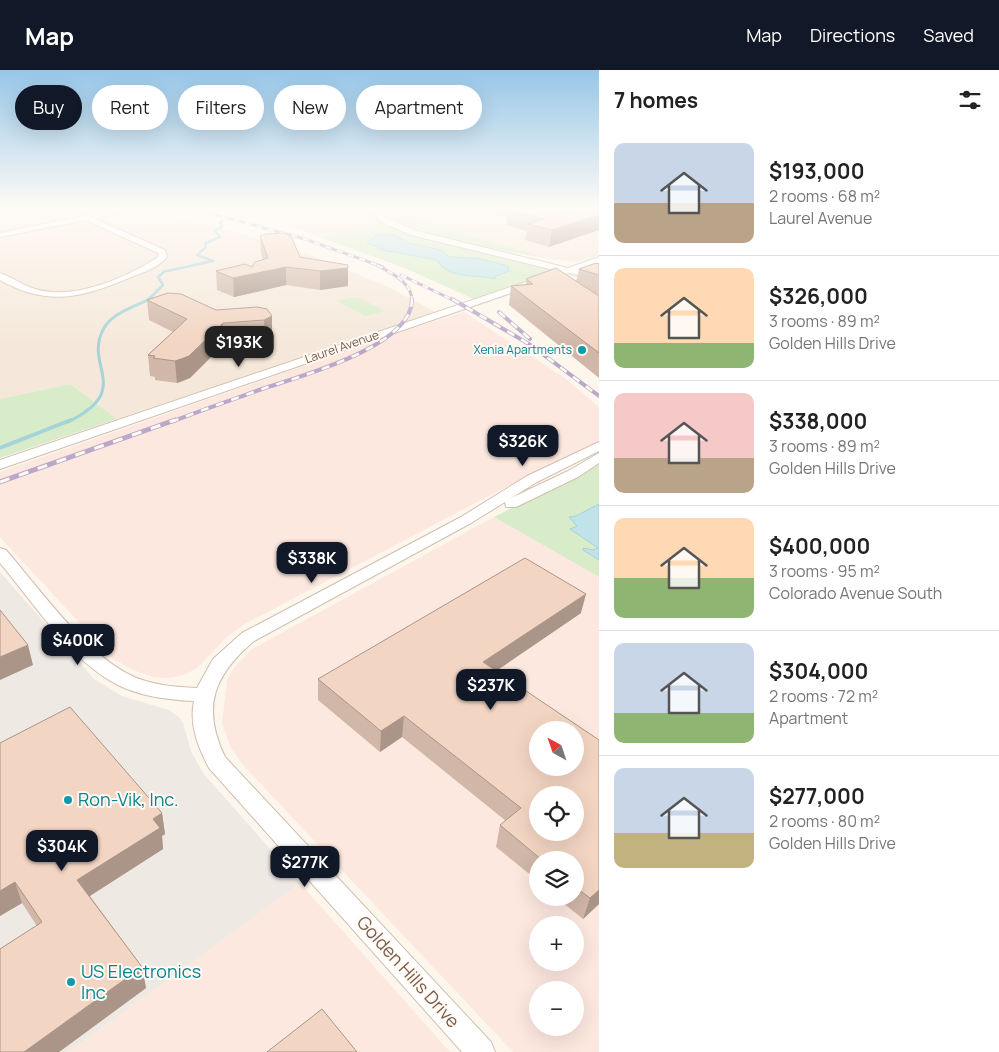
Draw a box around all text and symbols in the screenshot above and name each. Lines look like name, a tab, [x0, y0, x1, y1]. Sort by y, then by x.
text: Map	[25, 19, 74, 52]
text: Map	[746, 23, 782, 47]
text: Directions	[810, 23, 895, 47]
text: Saved	[923, 23, 974, 47]
chip: Buy	[15, 85, 82, 130]
chip: Rent	[92, 85, 168, 130]
chip: Filters	[178, 85, 264, 130]
chip: New	[274, 85, 346, 130]
chip: Apartment	[356, 85, 482, 130]
text: 7 homes	[614, 86, 698, 114]
icon: filters	[956, 86, 984, 114]
text: $193,000	[769, 157, 864, 185]
icon: home	[654, 163, 714, 223]
text: 2 rooms · 68 m²	[769, 185, 880, 207]
text: Laurel Avenue	[769, 207, 872, 229]
text: $326,000	[769, 282, 868, 310]
icon: home	[654, 288, 714, 348]
text: 3 rooms · 89 m²	[769, 310, 880, 332]
pin: $193K	[204, 326, 274, 368]
street label: Laurel Avenue	[302, 326, 381, 367]
text: $193K	[216, 331, 262, 353]
text: Golden Hills Drive	[769, 332, 896, 354]
place label: Xenia Apartments	[473, 341, 572, 358]
marker: Xenia Apartments	[576, 344, 588, 356]
text: $338,000	[769, 407, 867, 435]
icon: home	[654, 413, 714, 473]
pin: $326K	[488, 424, 558, 467]
text: $326K	[498, 430, 548, 452]
text: 3 rooms · 89 m²	[769, 435, 880, 457]
text: Golden Hills Drive	[769, 457, 896, 479]
text: $400,000	[769, 532, 870, 560]
icon: home	[654, 538, 714, 598]
pin: $338K	[277, 542, 347, 584]
text: $338K	[288, 547, 336, 569]
text: 3 rooms · 95 m²	[769, 560, 880, 582]
text: Colorado Avenue South	[769, 582, 942, 604]
pin: $400K	[43, 624, 113, 666]
text: $400K	[52, 629, 104, 651]
text: $304,000	[769, 657, 868, 685]
icon: home	[654, 663, 714, 723]
pin: $237K	[456, 668, 526, 711]
text: $237K	[467, 674, 515, 696]
text: 2 rooms · 72 m²	[769, 685, 878, 707]
text: Apartment	[769, 707, 848, 729]
north arrow	[529, 721, 584, 776]
map controls	[529, 721, 584, 1036]
text: $277,000	[769, 782, 865, 810]
button: locate	[529, 786, 584, 841]
place label: Ron-Vik, Inc.	[78, 787, 178, 811]
icon: home	[654, 788, 714, 848]
marker: Ron-Vik, Inc.	[62, 794, 74, 806]
text: 2 rooms · 80 m²	[769, 810, 880, 832]
pin: $304K	[27, 830, 97, 872]
text: Golden Hills Drive	[769, 832, 896, 854]
text: $304K	[37, 835, 87, 857]
pin: $277K	[270, 846, 340, 888]
text: $277K	[281, 851, 329, 873]
button: layers	[529, 851, 584, 906]
street label: Golden Hills Drive	[352, 910, 465, 1032]
button: +	[529, 916, 584, 971]
place label: US Electronics Inc	[81, 959, 201, 1004]
marker: US Electronics Inc	[65, 976, 77, 988]
button: −	[529, 981, 584, 1036]

